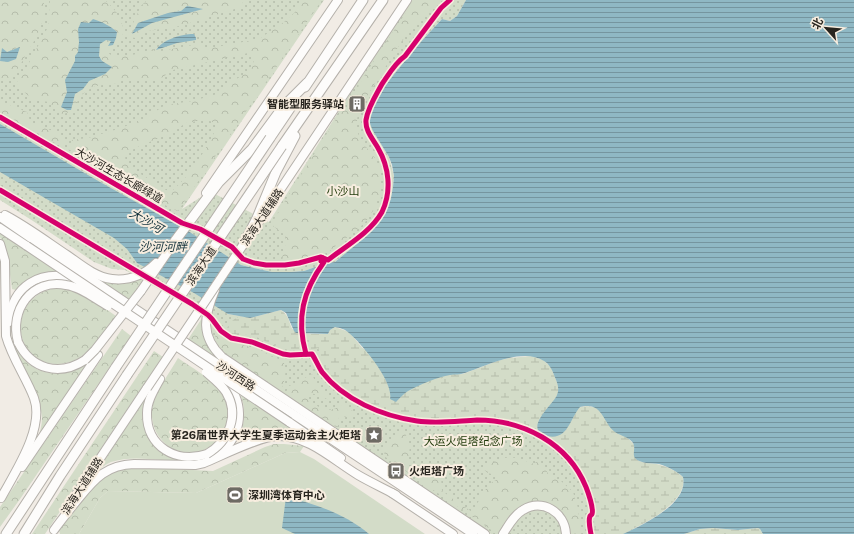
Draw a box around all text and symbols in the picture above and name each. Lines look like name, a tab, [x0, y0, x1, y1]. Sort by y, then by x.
north arrow	[806, 8, 846, 48]
text: 北	[809, 16, 825, 31]
building icon: 智能型服务驿站	[347, 94, 367, 114]
place label: 智能型服务驿站	[267, 98, 344, 110]
street label: 大沙河生态长廊绿道	[73, 145, 165, 205]
park label: 小沙山	[327, 185, 360, 197]
street label: 滨海大道辅路	[239, 186, 285, 248]
water label: 大沙河	[127, 206, 167, 237]
water label: 沙河河畔	[139, 240, 189, 254]
street label: 滨海大道	[184, 244, 218, 288]
street label: 沙河西路	[214, 359, 258, 393]
place icon: 第26届世界大学生夏季运动会主火炬塔	[364, 425, 384, 445]
place label: 第26届世界大学生夏季运动会主火炬塔	[171, 429, 361, 441]
park label: 大运火炬塔纪念广场	[424, 435, 523, 447]
street label: 滨海大道辅路	[59, 455, 105, 517]
bus stop icon: 火炬塔广场	[386, 461, 406, 481]
place label: 火炬塔广场	[409, 465, 464, 477]
sports icon: 深圳湾体育中心	[225, 485, 245, 505]
place label: 深圳湾体育中心	[248, 489, 325, 501]

